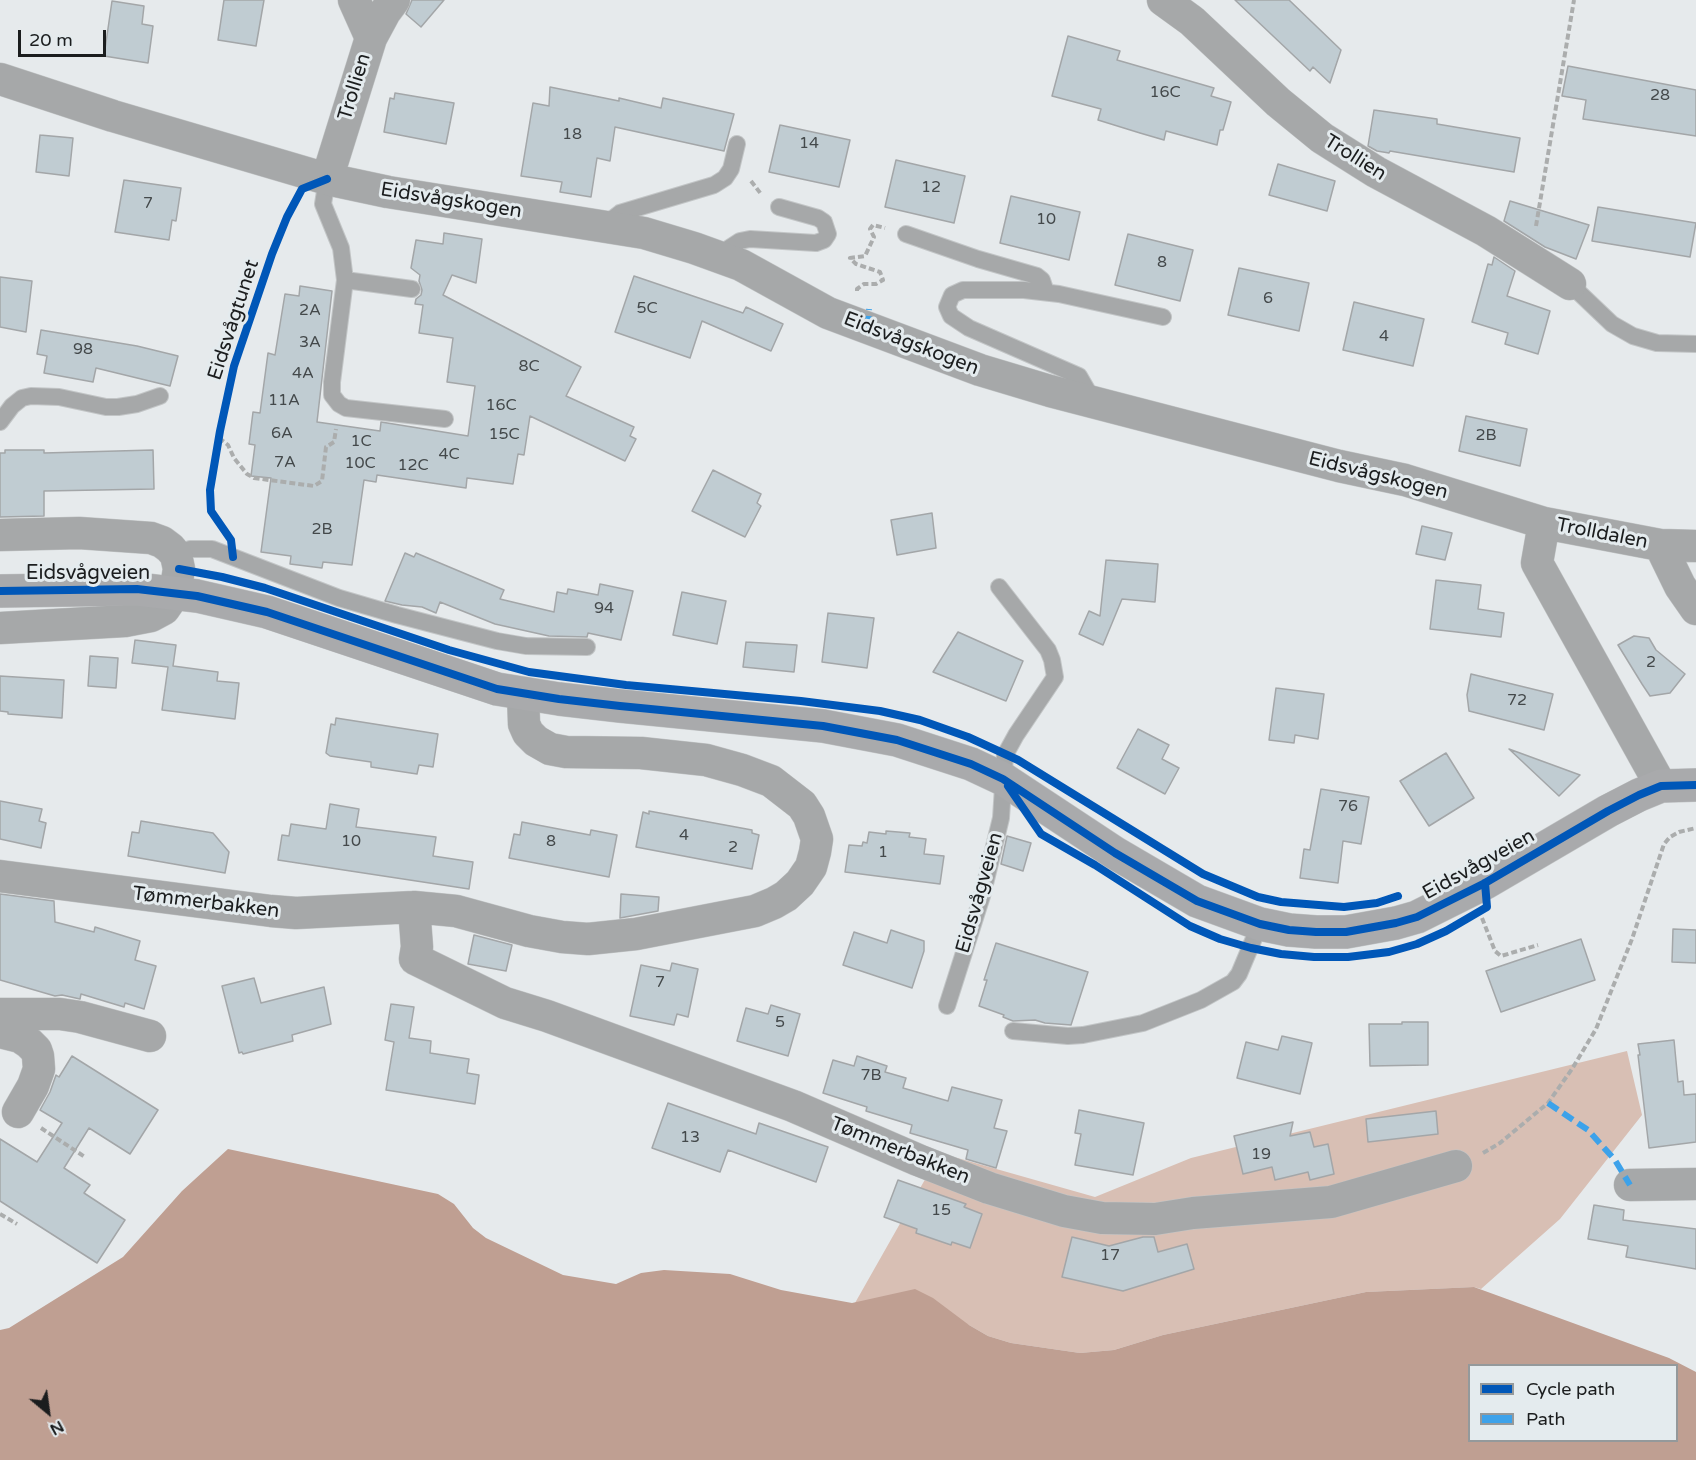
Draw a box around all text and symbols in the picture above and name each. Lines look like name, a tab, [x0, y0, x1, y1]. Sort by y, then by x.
scale bar	[21, 18, 110, 56]
text: 20 m	[29, 29, 73, 51]
street label: Trollien	[333, 51, 377, 123]
house number: 16C	[1149, 83, 1181, 103]
house number: 28	[1650, 86, 1670, 106]
house number: 18	[562, 125, 582, 145]
street label: Trollien	[1319, 130, 1391, 186]
house number: 14	[799, 134, 819, 154]
street label: Eidsvågskogen	[379, 178, 523, 224]
house number: 12	[921, 178, 941, 198]
house number: 7	[143, 194, 153, 214]
house number: 10	[1036, 210, 1056, 230]
house number: 8	[1157, 253, 1167, 273]
street label: Eidsvågtunet	[203, 257, 265, 383]
house number: 6	[1263, 289, 1273, 309]
house number: 5C	[636, 299, 658, 319]
house number: 2A	[299, 301, 321, 321]
street label: Eidsvågskogen	[840, 307, 982, 381]
house number: 4	[1379, 327, 1389, 347]
house number: 3A	[299, 333, 321, 353]
house number: 98	[73, 340, 93, 360]
house number: 8C	[518, 357, 540, 377]
house number: 4A	[292, 364, 314, 384]
house number: 11A	[268, 391, 300, 411]
house number: 16C	[485, 396, 517, 416]
house number: 6A	[271, 424, 293, 444]
house number: 15C	[488, 425, 520, 445]
house number: 2B	[1475, 426, 1497, 446]
house number: 1C	[350, 432, 372, 452]
house number: 4C	[438, 445, 460, 465]
street label: Eidsvågskogen	[1306, 447, 1450, 505]
house number: 7A	[274, 453, 296, 473]
house number: 10C	[344, 454, 376, 474]
house number: 12C	[397, 456, 429, 476]
street label: Trolldalen	[1554, 513, 1650, 555]
house number: 2B	[311, 520, 333, 540]
street label: Eidsvågveien	[26, 562, 150, 586]
house number: 94	[594, 599, 614, 619]
house number: 2	[1646, 653, 1656, 673]
house number: 72	[1507, 691, 1527, 711]
house number: 76	[1338, 797, 1358, 817]
street label: Eidsvågveien	[1419, 824, 1539, 906]
house number: 4	[679, 826, 689, 846]
street label: Eidsvågveien	[951, 830, 1009, 956]
house number: 10	[341, 832, 361, 852]
house number: 8	[546, 832, 556, 852]
house number: 2	[728, 838, 738, 858]
house number: 1	[878, 843, 888, 863]
street label: Tømmerbakken	[131, 882, 281, 924]
house number: 7	[655, 973, 665, 993]
house number: 5	[775, 1013, 785, 1033]
house number: 7B	[860, 1066, 882, 1086]
street label: Tømmerbakken	[827, 1112, 973, 1190]
house number: 13	[680, 1128, 700, 1148]
house number: 19	[1251, 1145, 1271, 1165]
house number: 15	[931, 1201, 951, 1221]
house number: 17	[1100, 1246, 1120, 1266]
legend	[1468, 1364, 1678, 1442]
text: Cycle path	[1526, 1378, 1615, 1400]
north arrow	[18, 1382, 78, 1442]
text: Path	[1526, 1408, 1565, 1430]
text: N	[46, 1416, 67, 1440]

